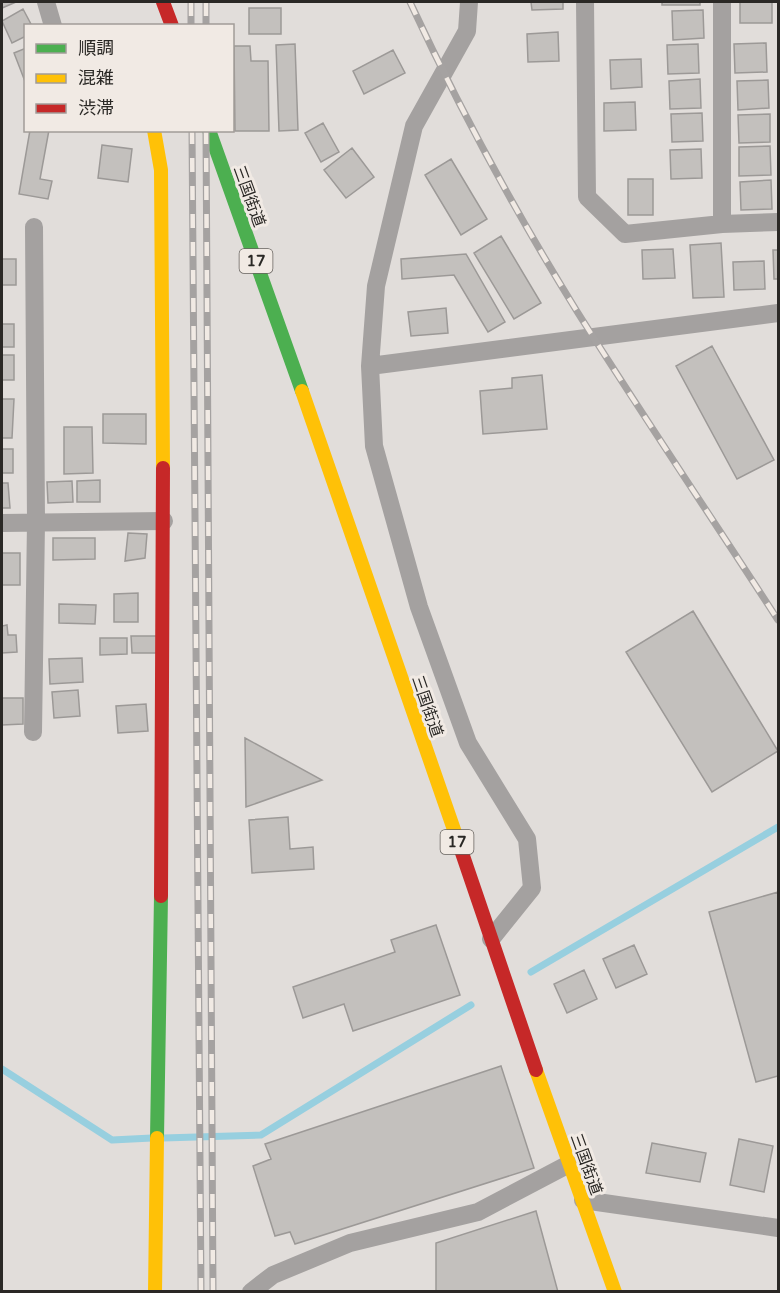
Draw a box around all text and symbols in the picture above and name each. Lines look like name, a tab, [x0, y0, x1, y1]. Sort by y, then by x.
legend	[24, 24, 234, 132]
text: 順調	[78, 37, 114, 59]
text: 混雑	[78, 67, 114, 89]
text: 渋滞	[78, 97, 114, 119]
street label: 三国街道	[229, 163, 269, 230]
road number: 17	[240, 249, 272, 273]
street label: 三国街道	[407, 673, 447, 740]
road number: 17	[440, 830, 474, 854]
street label: 三国街道	[566, 1131, 606, 1198]

